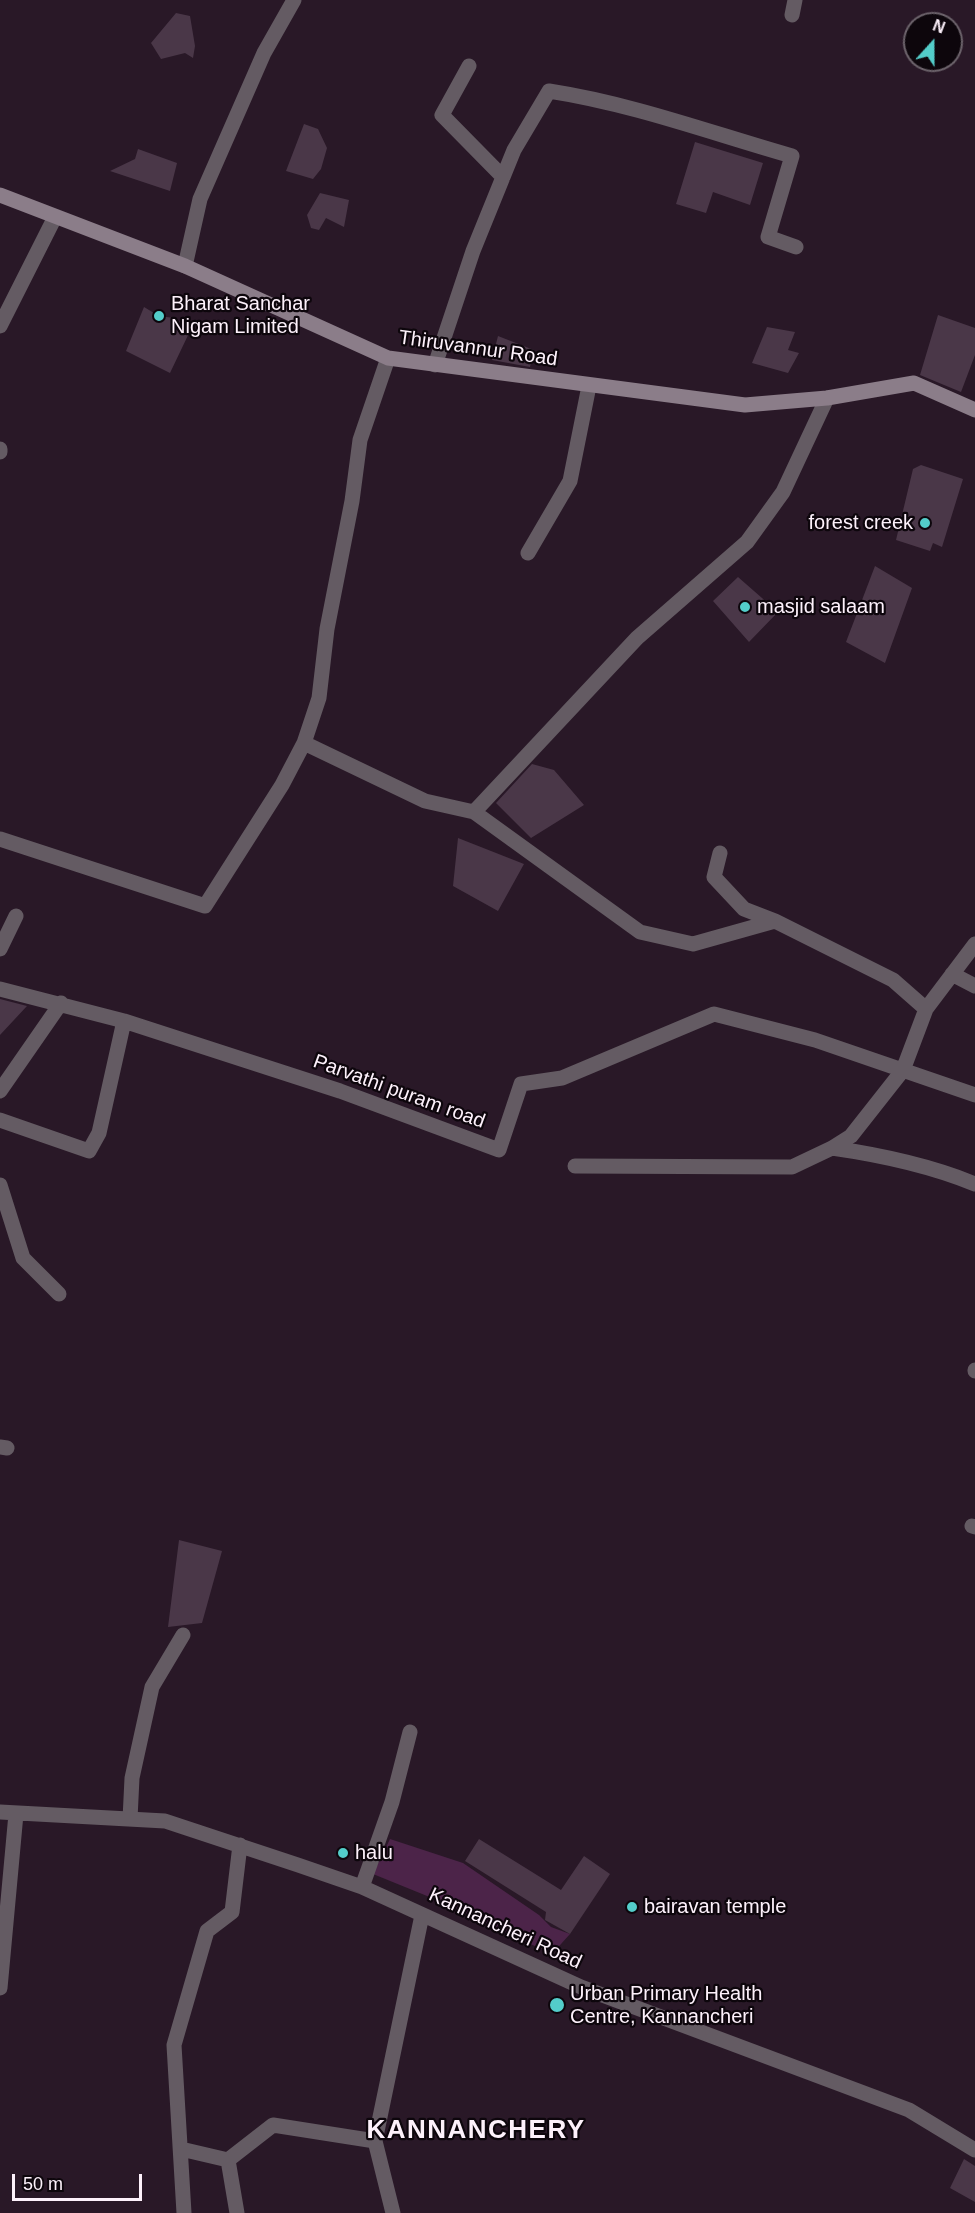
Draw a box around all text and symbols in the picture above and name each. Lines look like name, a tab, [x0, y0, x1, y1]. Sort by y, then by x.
north arrow	[903, 12, 963, 72]
text: N	[930, 17, 947, 37]
place label: Bharat Sanchar Nigam Limited	[171, 292, 310, 339]
marker: Bharat Sanchar Nigam Limited	[152, 309, 166, 323]
street label: Thiruvannur Road	[397, 326, 559, 372]
place label: forest creek	[809, 511, 913, 535]
marker: forest creek	[918, 516, 932, 530]
place label: masjid salaam	[757, 595, 885, 619]
marker: masjid salaam	[738, 600, 752, 614]
street label: Parvathi puram road	[310, 1050, 488, 1134]
place label: halu	[355, 1841, 393, 1865]
marker: halu	[336, 1846, 350, 1860]
street label: Kannancheri Road	[425, 1883, 585, 1975]
place label: bairavan temple	[644, 1895, 786, 1919]
marker: bairavan temple	[625, 1900, 639, 1914]
place label: Urban Primary Health Centre, Kannancheri	[570, 1982, 762, 2029]
marker: Urban Primary Health Centre, Kannancheri	[548, 1996, 566, 2014]
district label: KANNANCHERY	[366, 2115, 586, 2147]
scale bar	[15, 2162, 146, 2200]
text: 50 m	[23, 2174, 63, 2194]

